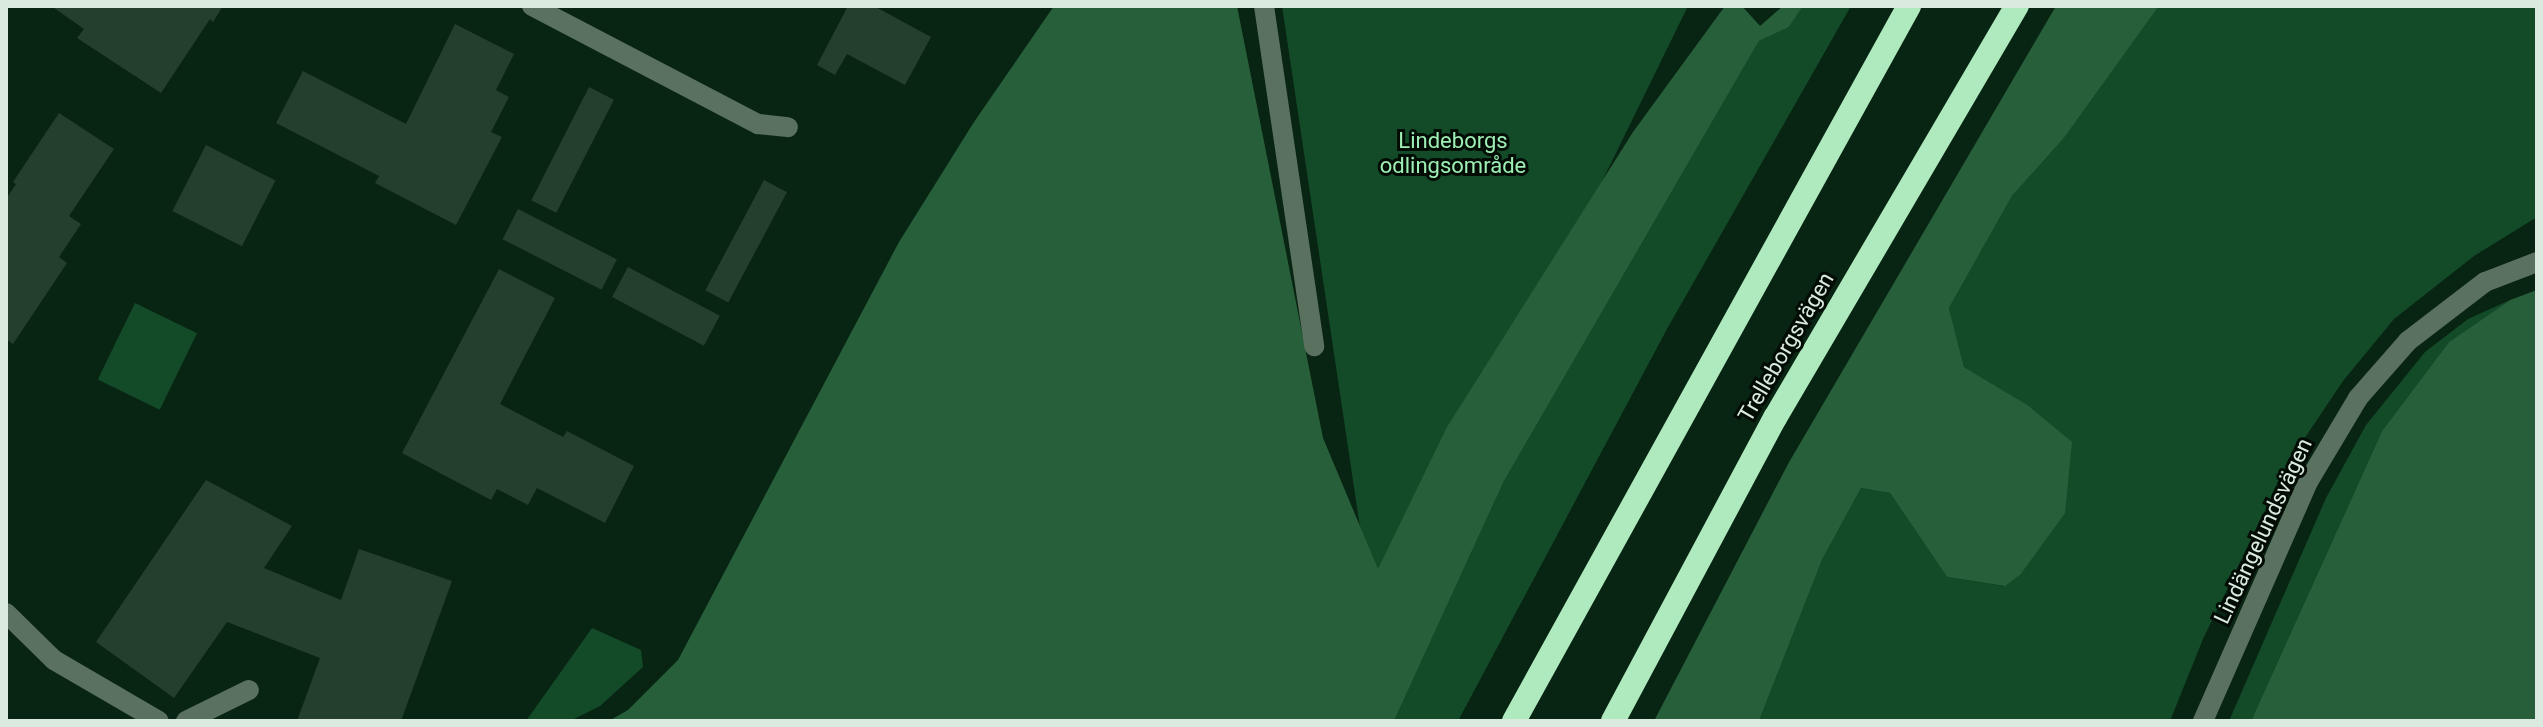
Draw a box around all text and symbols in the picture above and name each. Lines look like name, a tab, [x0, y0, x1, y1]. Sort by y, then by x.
park label: Lindeborgs odlingsområde	[1380, 127, 1526, 178]
street label: Trelleborgsvägen	[1733, 268, 1839, 426]
street label: Lindängelundsvägen	[2208, 434, 2318, 628]

